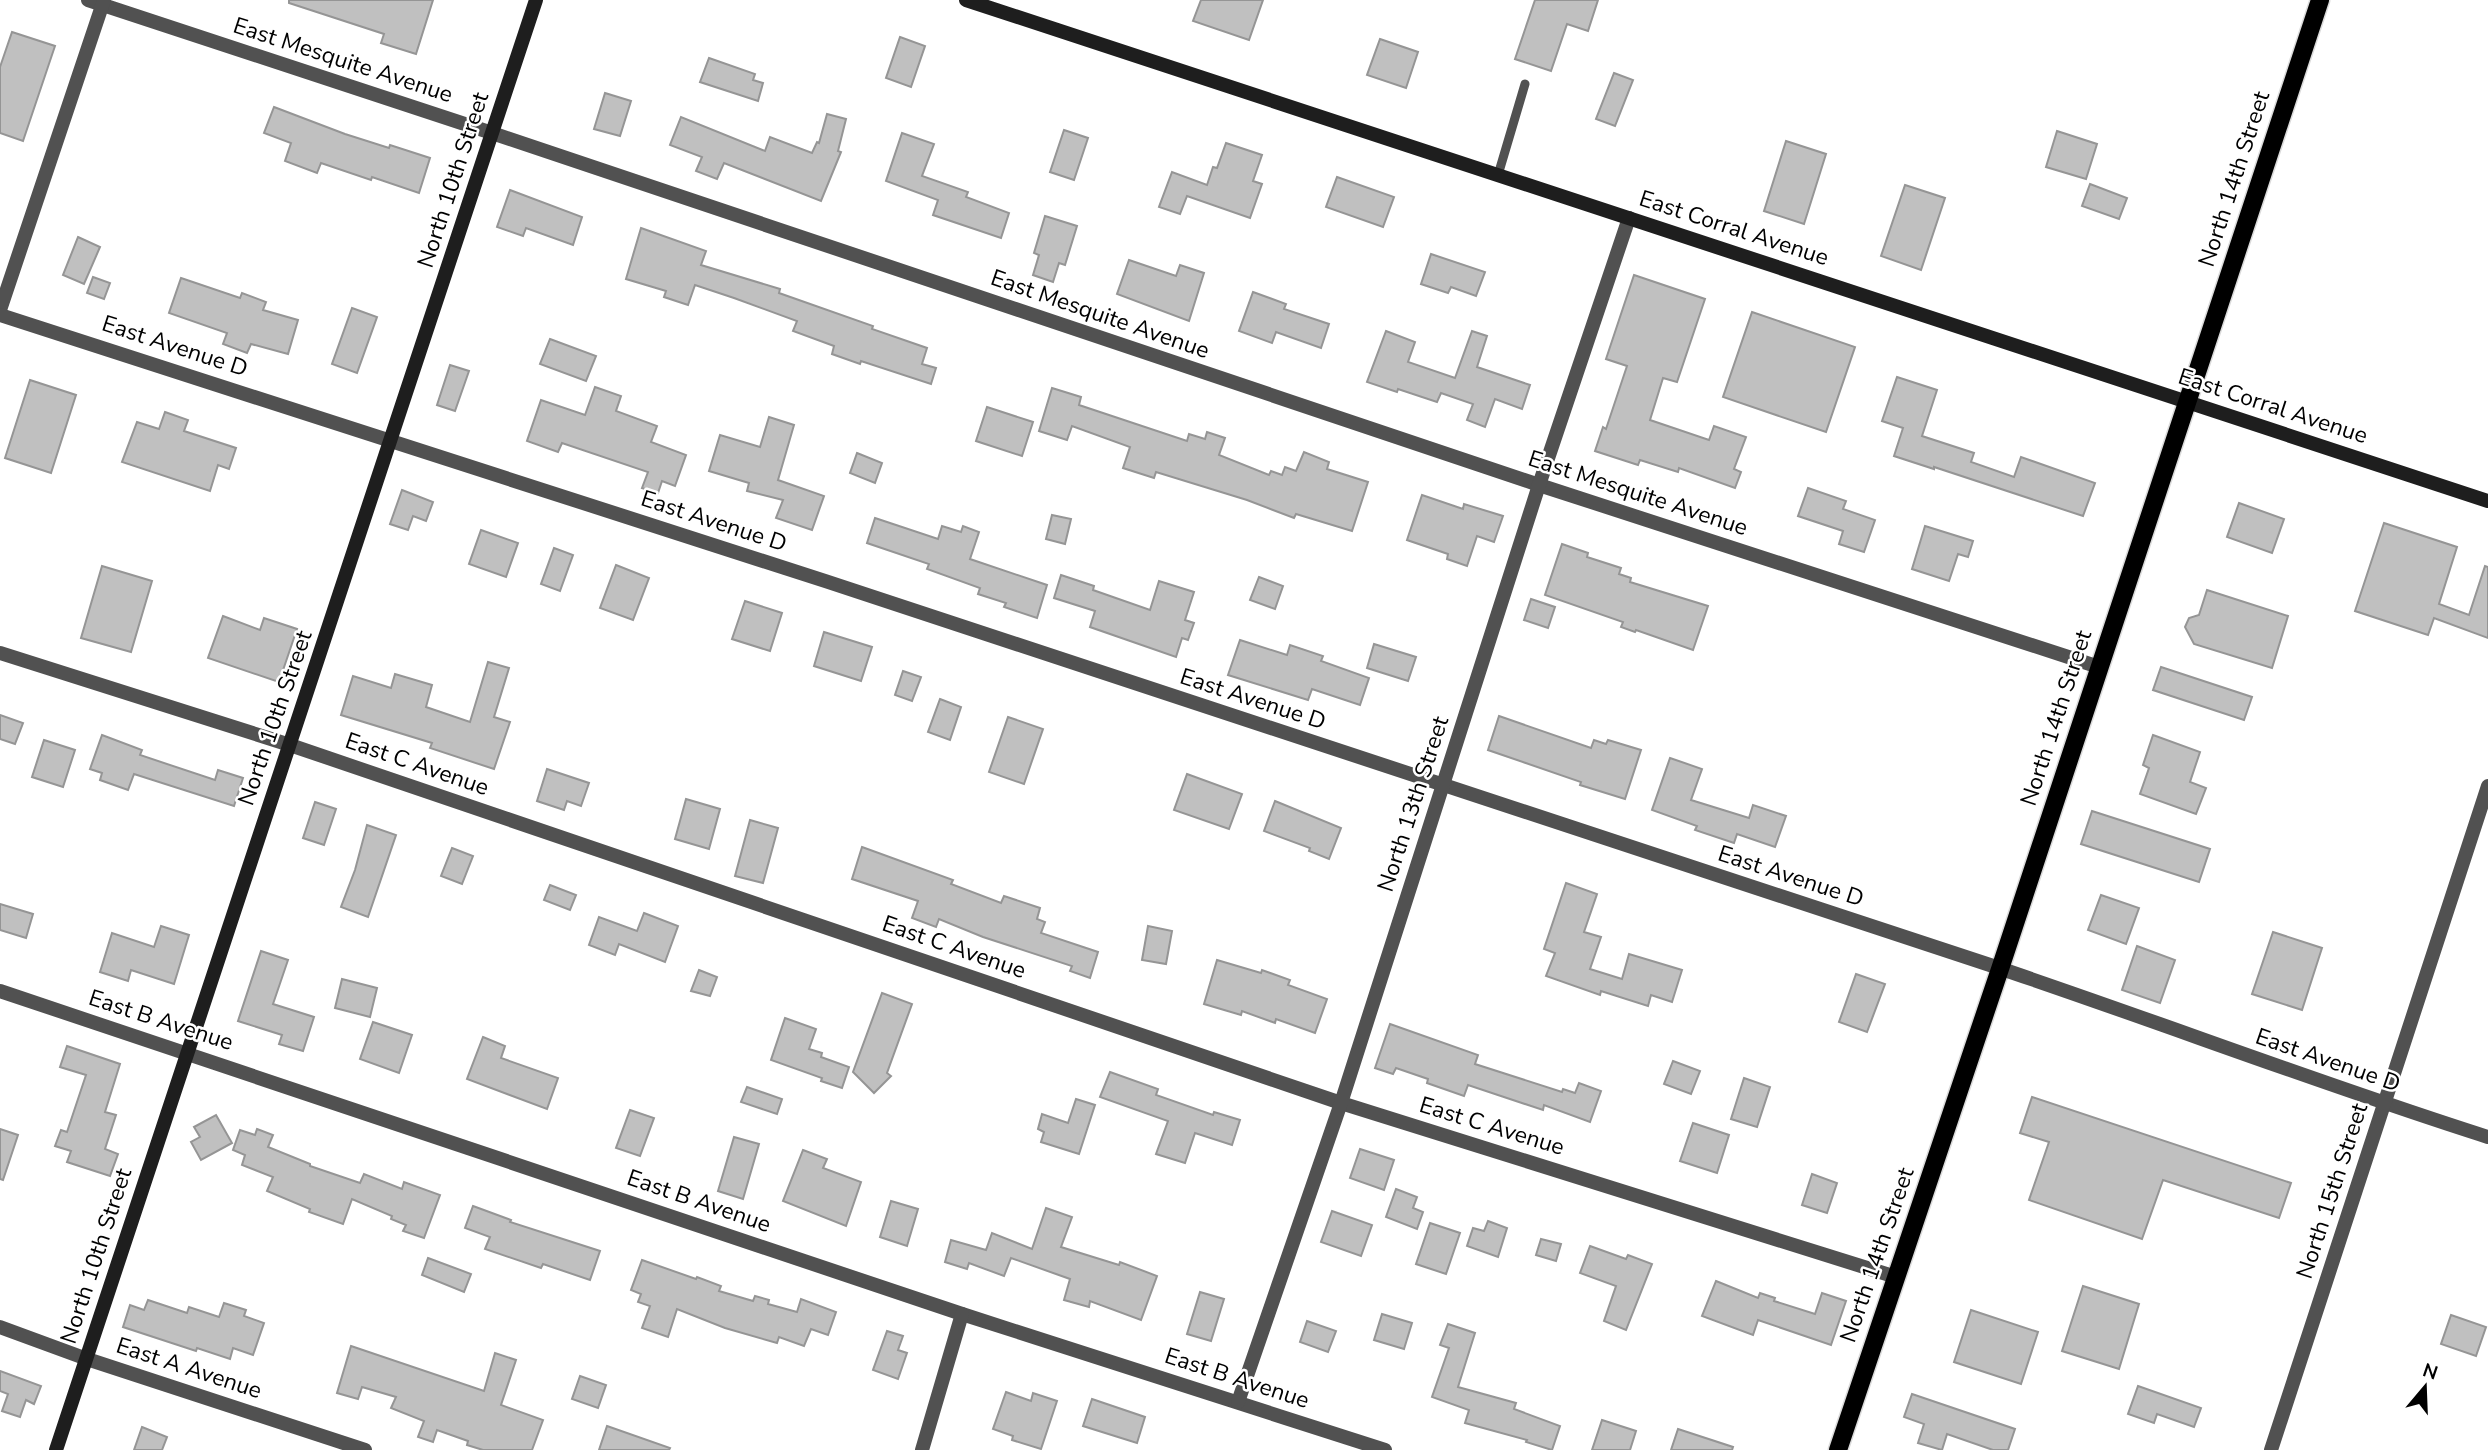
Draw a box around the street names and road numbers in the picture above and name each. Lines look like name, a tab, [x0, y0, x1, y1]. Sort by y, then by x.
street label: East Mesquite Avenue	[229, 10, 457, 110]
street label: North 14th Street	[2191, 86, 2277, 271]
street label: North 10th Street	[410, 87, 496, 272]
street label: East Corral Avenue	[1635, 183, 1833, 273]
street label: East Mesquite Avenue	[987, 262, 1213, 366]
street label: East Avenue D	[98, 308, 252, 384]
street label: East Corral Avenue	[2174, 361, 2372, 451]
street label: East Mesquite Avenue	[1524, 443, 1752, 543]
street label: East Avenue D	[637, 483, 791, 559]
street label: North 14th Street	[2013, 625, 2099, 810]
street label: North 10th Street	[231, 626, 320, 810]
street label: East Avenue D	[1176, 661, 1330, 737]
street label: North 13th Street	[1370, 711, 1456, 896]
street label: East C Avenue	[341, 725, 493, 803]
street label: East Avenue D	[1714, 838, 1868, 914]
street label: East C Avenue	[878, 908, 1030, 986]
street label: East B Avenue	[85, 982, 237, 1058]
street label: East Avenue D	[2251, 1021, 2405, 1099]
street label: East C Avenue	[1416, 1089, 1568, 1163]
street label: North 15th Street	[2289, 1098, 2375, 1283]
street label: East B Avenue	[623, 1162, 775, 1240]
street label: North 10th Street	[53, 1163, 139, 1348]
street label: North 14th Street	[1833, 1163, 1922, 1347]
street label: East A Avenue	[112, 1330, 266, 1406]
street label: East B Avenue	[1161, 1340, 1313, 1416]

